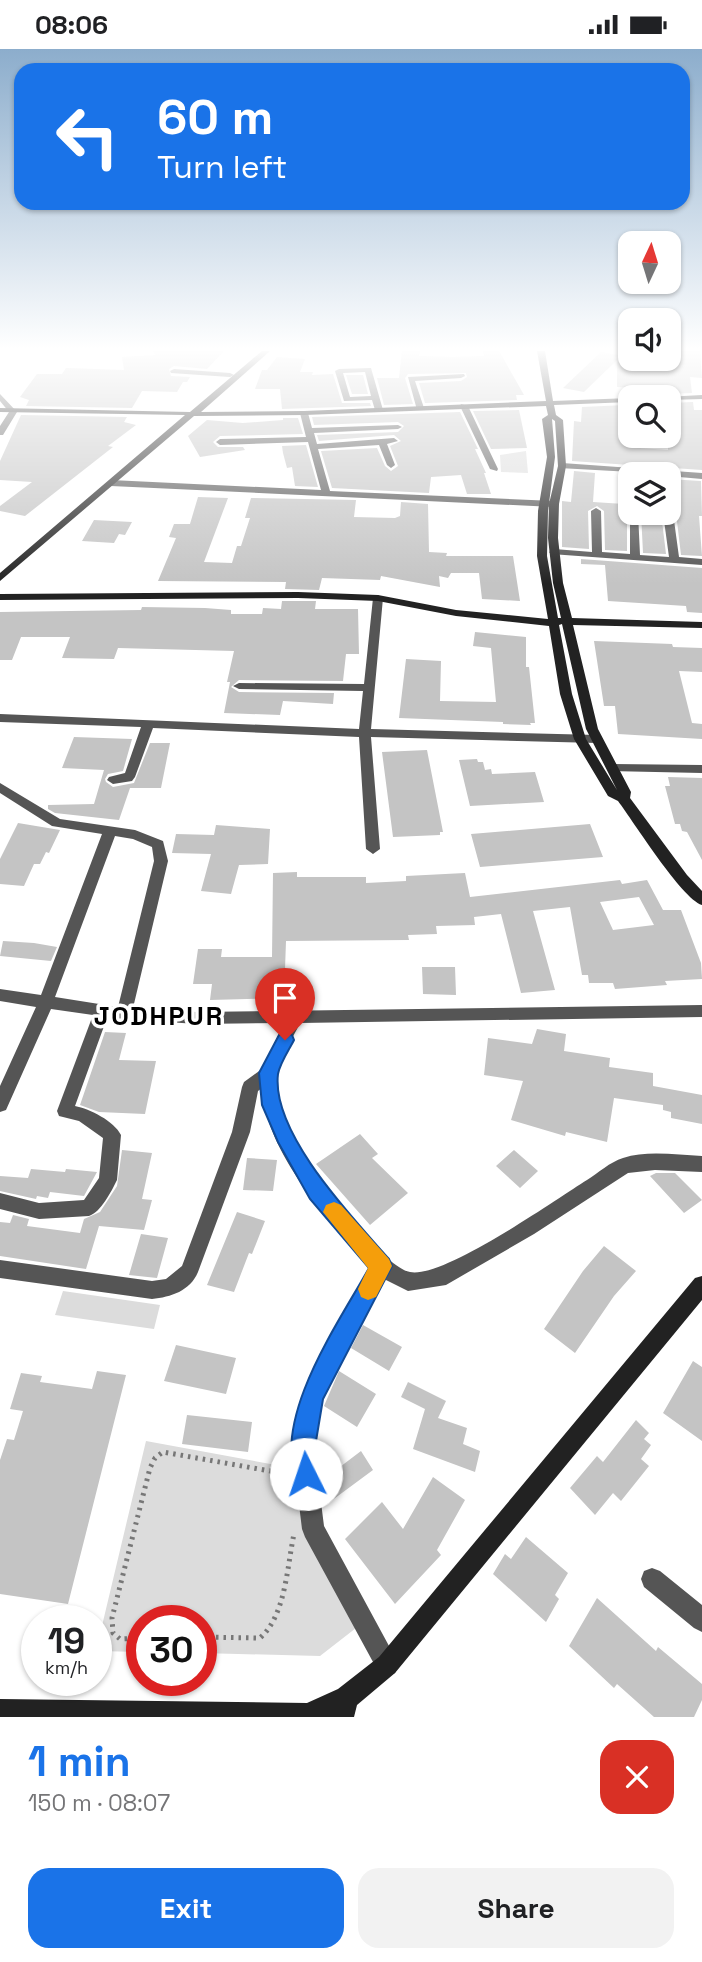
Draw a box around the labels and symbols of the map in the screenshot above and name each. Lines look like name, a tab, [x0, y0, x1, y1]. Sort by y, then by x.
north arrow	[618, 231, 681, 294]
pin	[255, 968, 315, 1040]
district label: JODHPUR	[94, 999, 224, 1033]
position arrow	[269, 1437, 343, 1511]
speed limit sign: 30	[126, 1605, 217, 1696]

